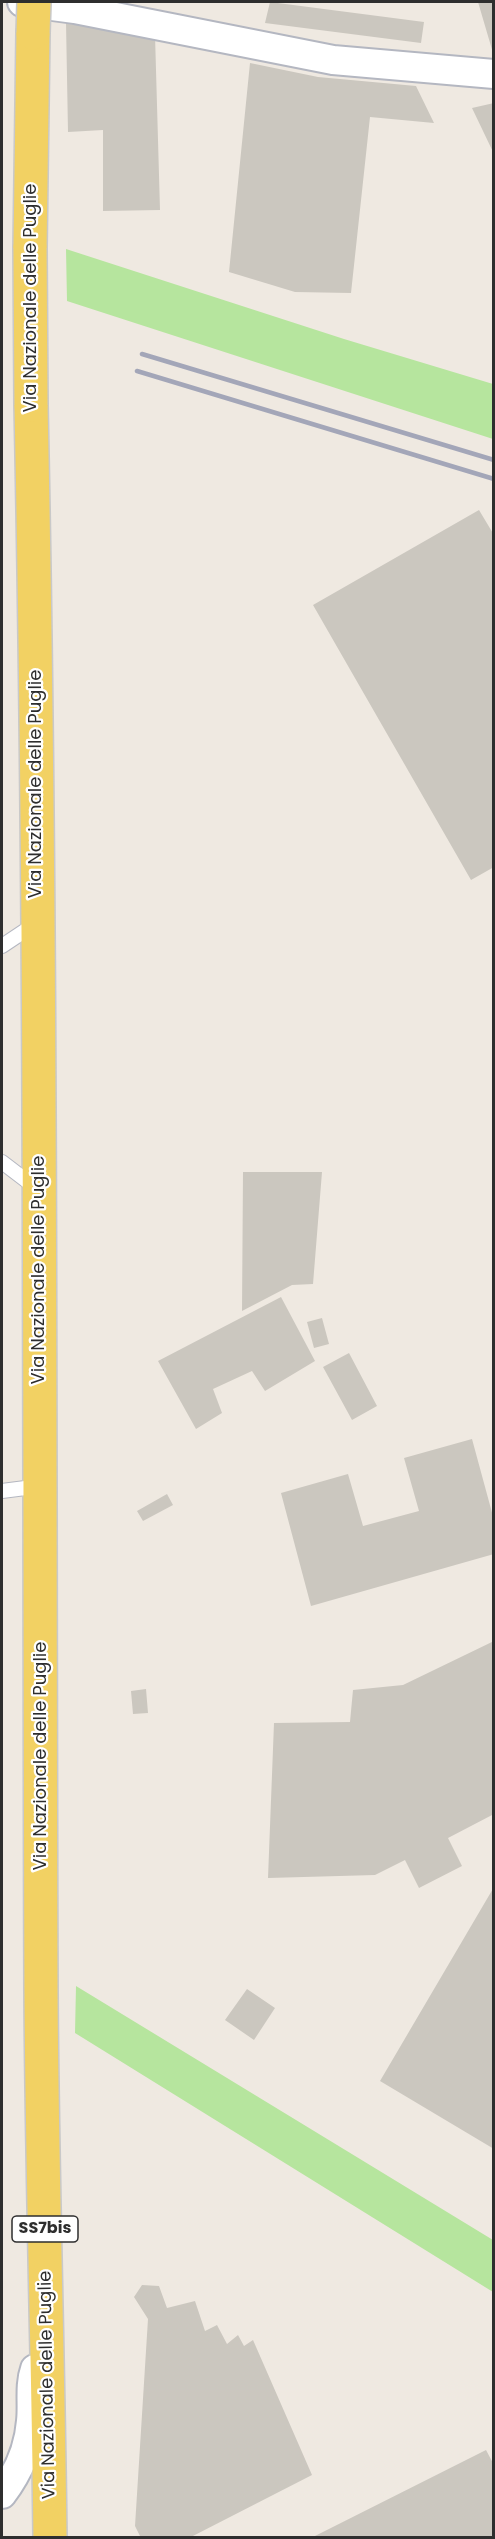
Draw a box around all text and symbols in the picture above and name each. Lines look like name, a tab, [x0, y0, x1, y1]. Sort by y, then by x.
street label: Via Nazionale delle Puglie	[20, 184, 42, 412]
street label: Via Nazionale delle Puglie	[25, 670, 47, 898]
street label: Via Nazionale delle Puglie	[28, 1156, 50, 1384]
street label: Via Nazionale delle Puglie	[30, 1642, 52, 1870]
road number: SS7bis	[12, 2216, 78, 2242]
street label: Via Nazionale delle Puglie	[35, 2270, 61, 2500]

